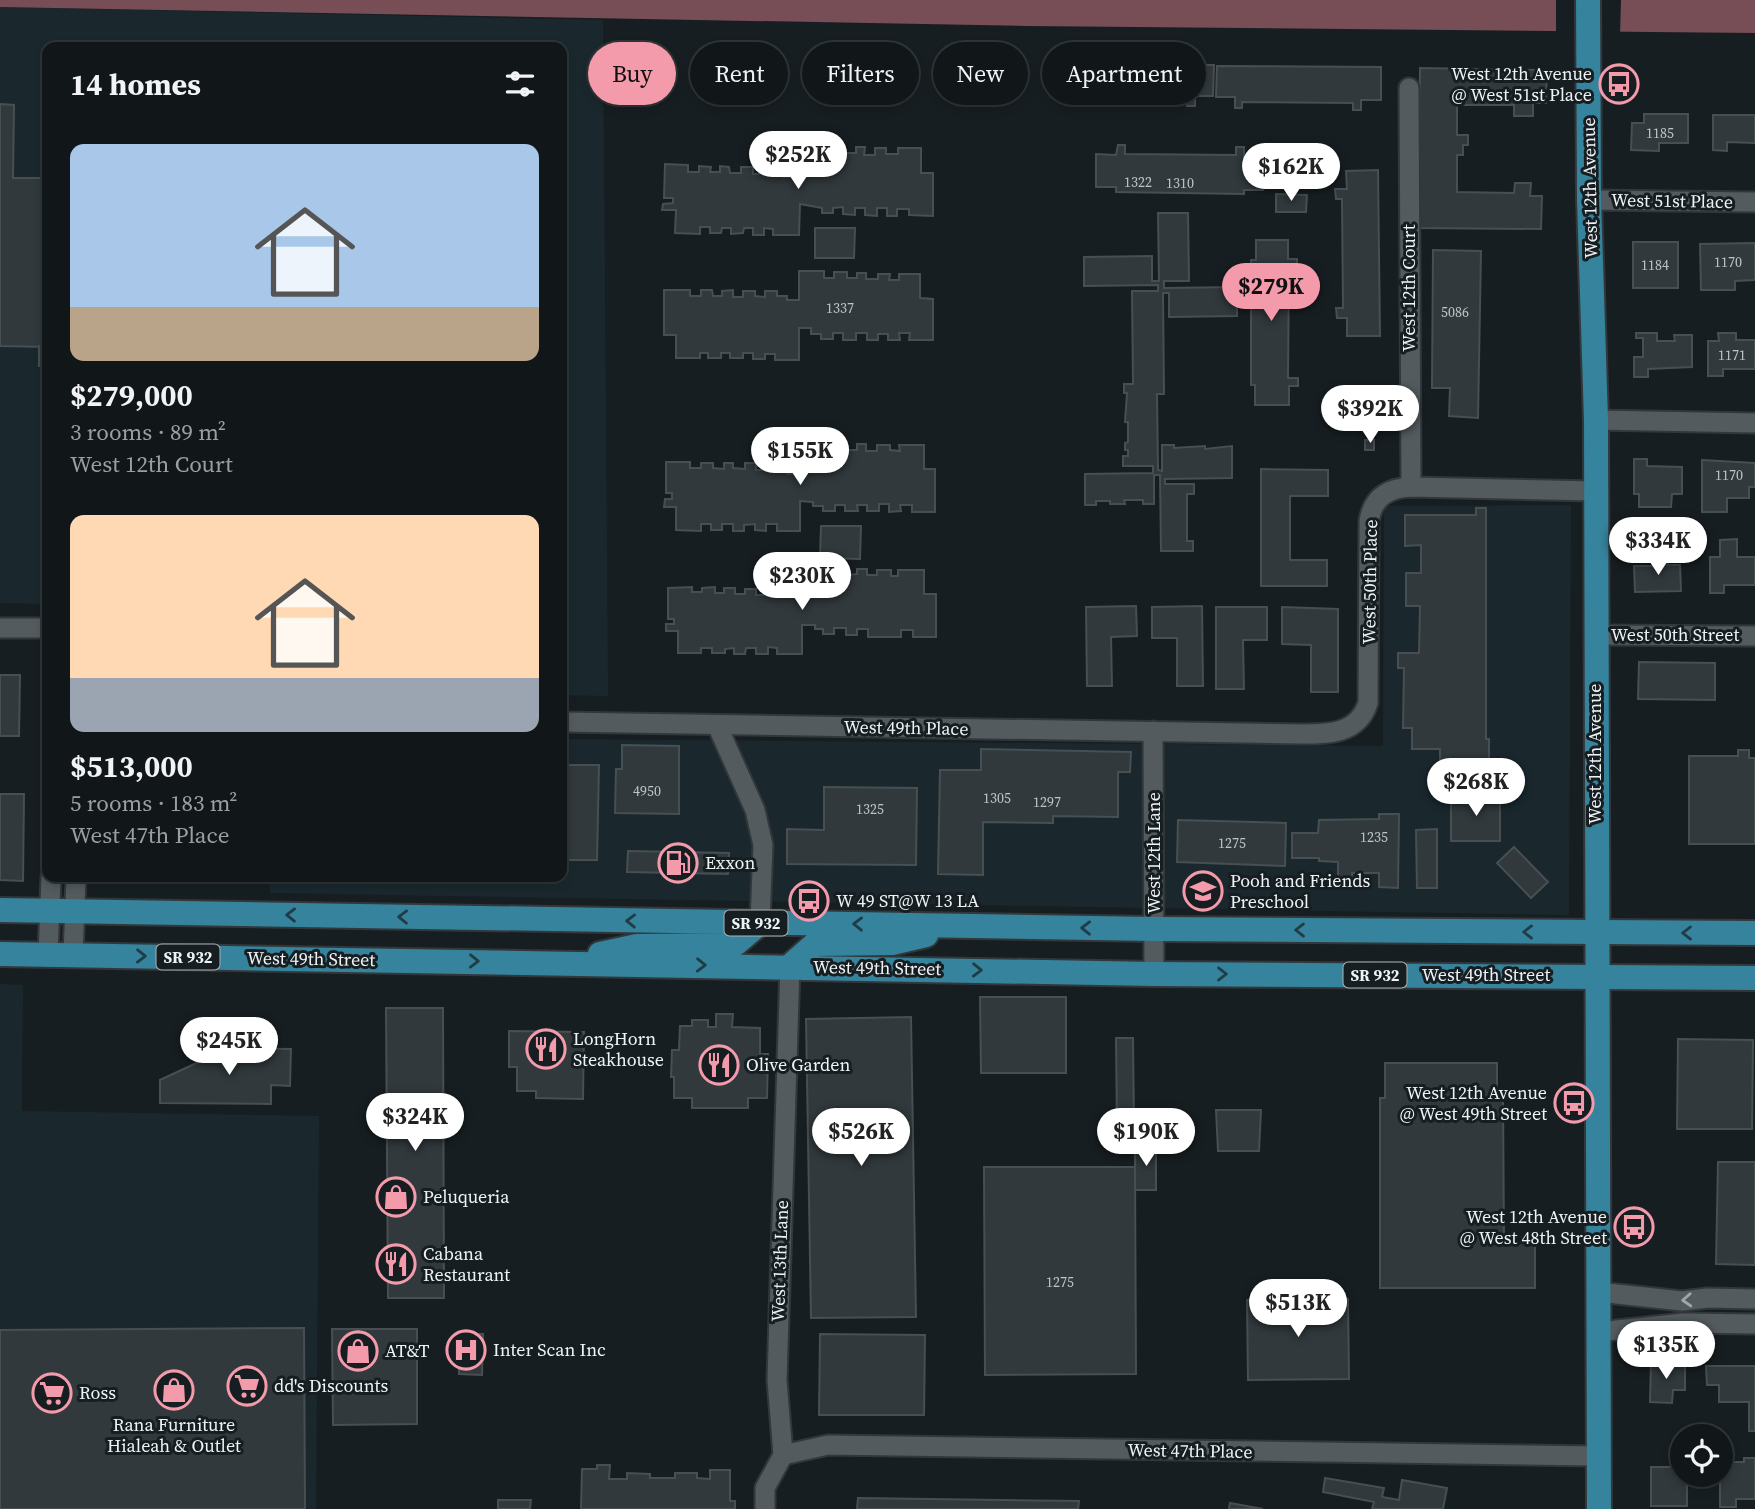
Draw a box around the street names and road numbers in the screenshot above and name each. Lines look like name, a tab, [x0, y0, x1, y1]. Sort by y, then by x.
street label: West 12th Avenue	[1576, 117, 1603, 259]
street label: West 51st Place	[1611, 187, 1733, 214]
street label: West 12th Court	[1396, 224, 1421, 352]
street label: West 50th Place	[1356, 519, 1383, 645]
street label: West 50th Street	[1611, 622, 1739, 647]
street label: West 12th Avenue	[1582, 683, 1607, 825]
street label: West 49th Place	[843, 714, 969, 741]
street label: West 12th Lane	[1141, 792, 1166, 914]
road number: SR 932	[724, 911, 788, 936]
road number: SR 932	[156, 945, 220, 970]
street label: West 49th Street	[247, 945, 376, 972]
street label: West 49th Street	[813, 954, 942, 981]
road number: SR 932	[1344, 962, 1406, 987]
street label: West 49th Street	[1422, 962, 1550, 987]
street label: West 13th Lane	[765, 1200, 794, 1322]
street label: West 47th Place	[1127, 1437, 1253, 1464]

